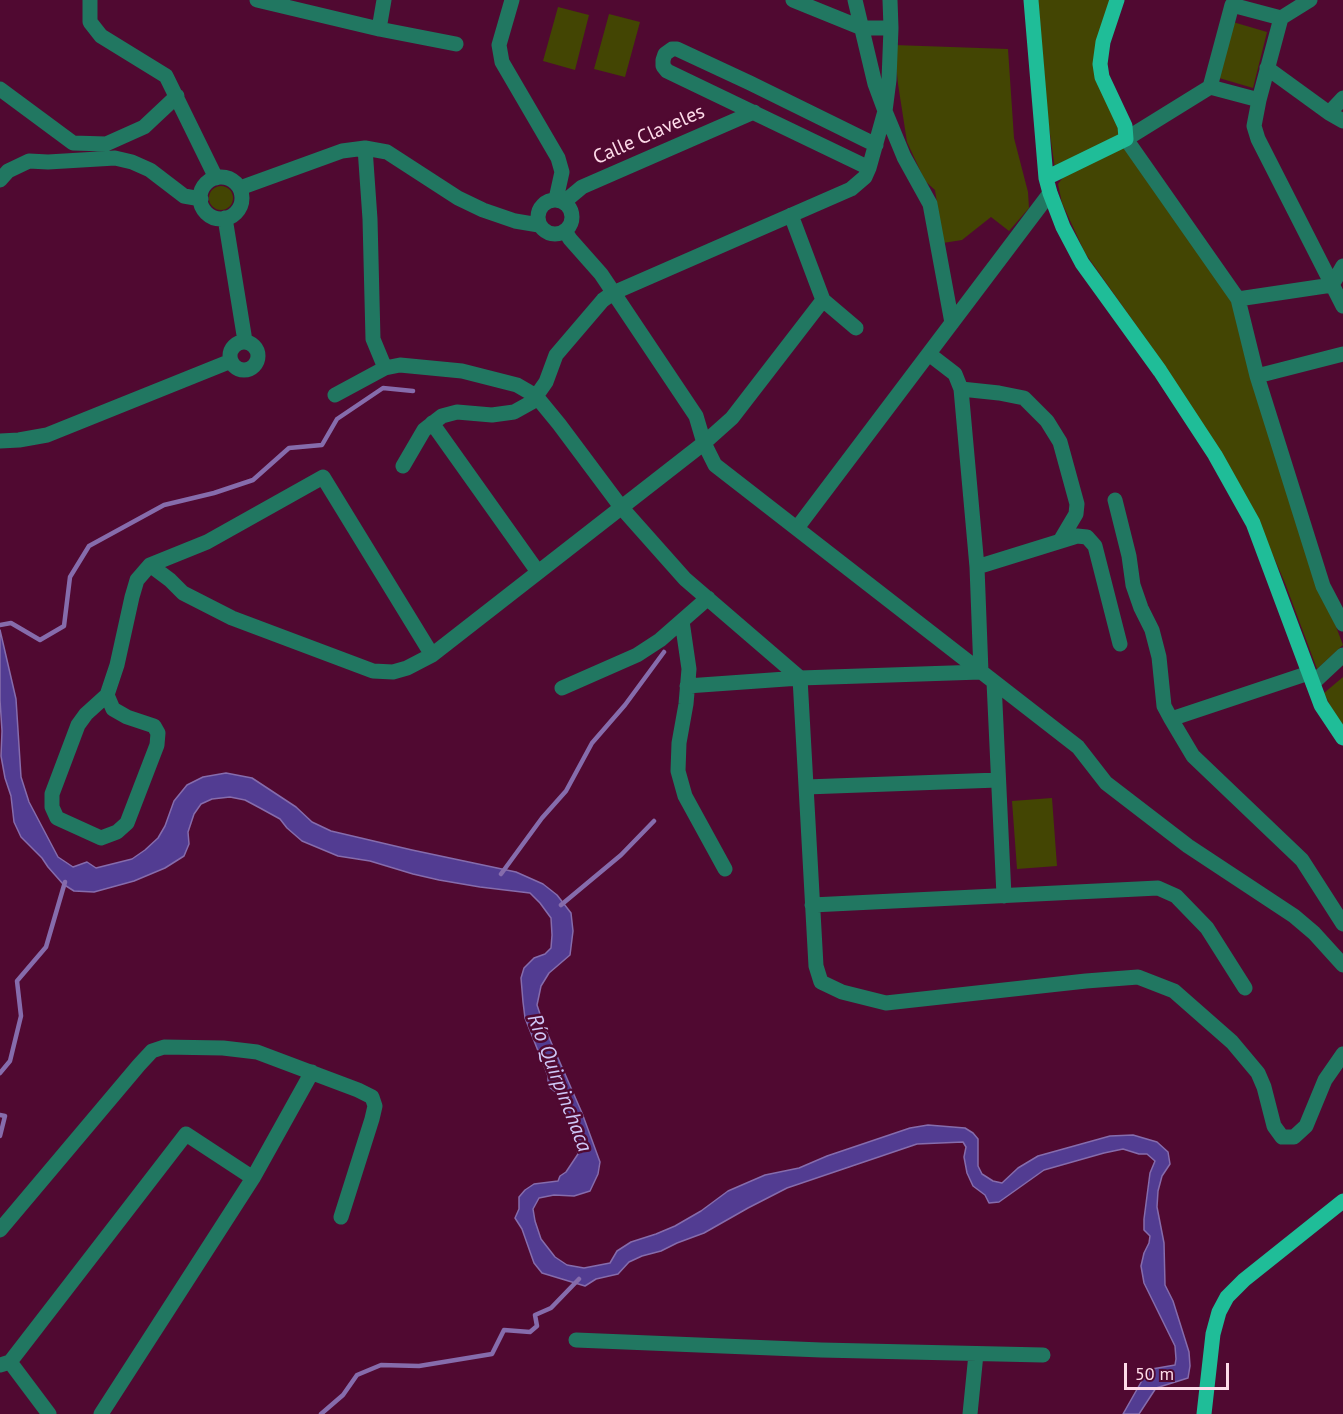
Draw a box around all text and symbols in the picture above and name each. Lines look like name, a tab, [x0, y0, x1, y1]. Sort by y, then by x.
street label: Calle Claveles	[590, 100, 708, 170]
water label: Río Quirpinchaca	[521, 1011, 597, 1155]
scale bar	[1127, 1351, 1232, 1389]
text: 50 m	[1135, 1362, 1174, 1385]

